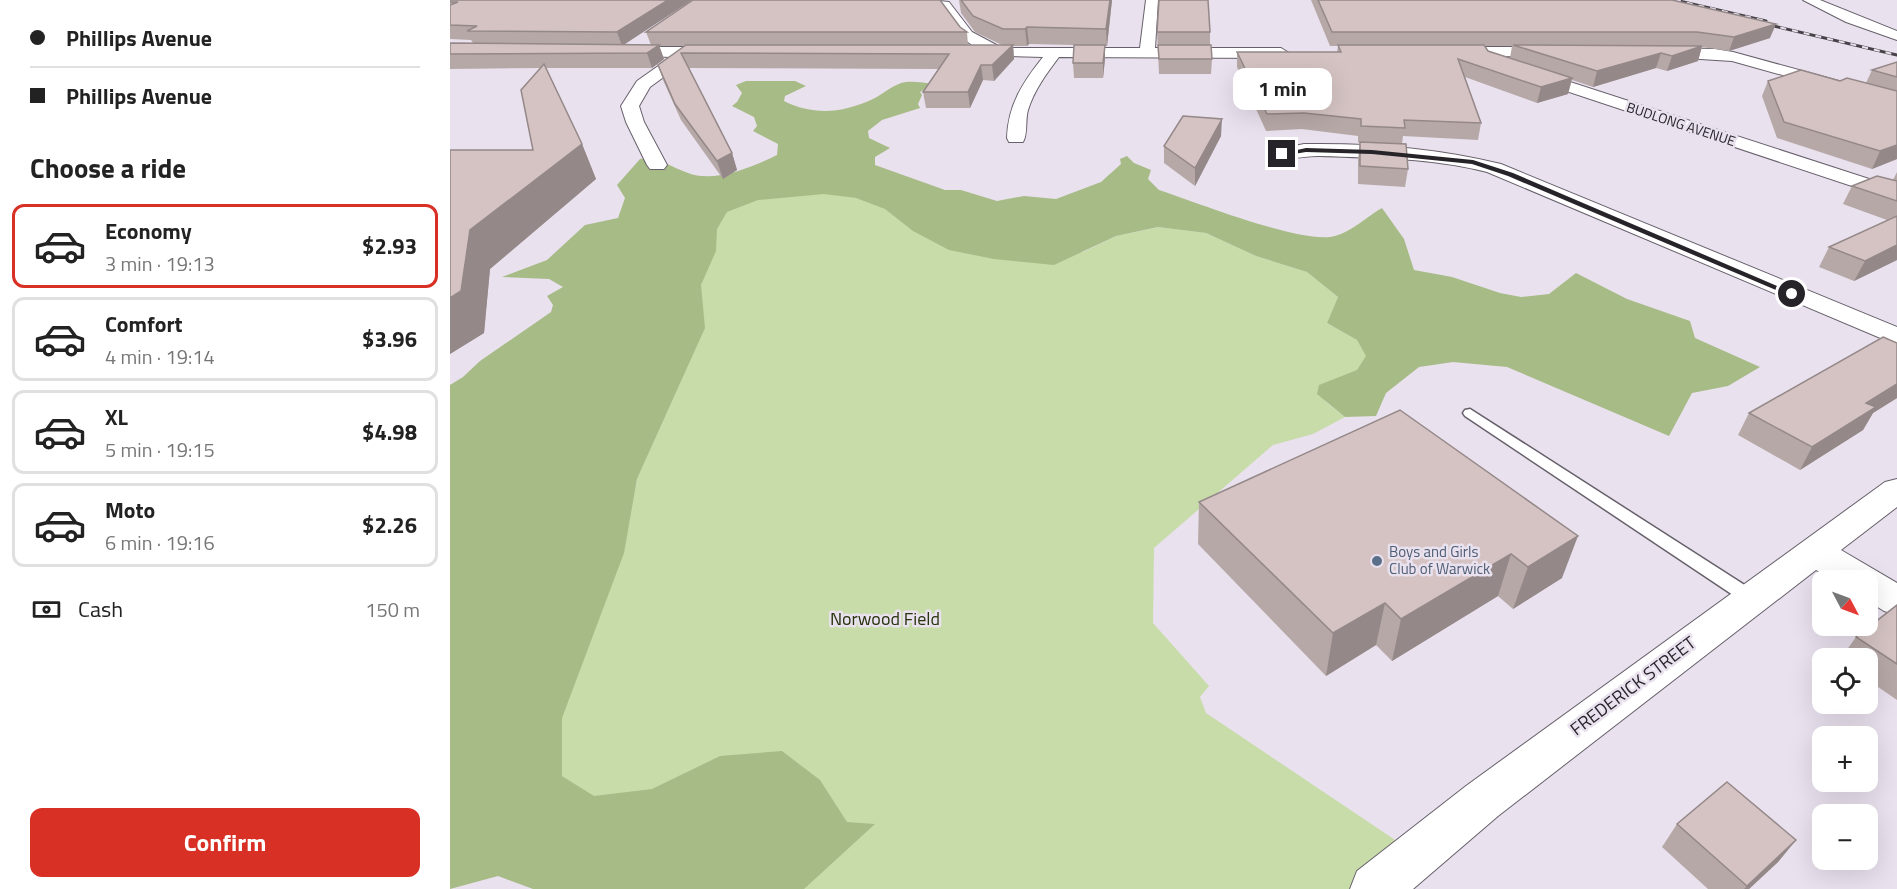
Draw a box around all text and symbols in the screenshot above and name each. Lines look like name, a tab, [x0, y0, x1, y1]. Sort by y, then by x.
text: Phillips Avenue	[66, 21, 212, 55]
callout: 1 min	[1232, 67, 1332, 109]
text: 1 min	[1258, 73, 1307, 104]
text: Phillips Avenue	[66, 79, 212, 113]
street label: BUDLONG AVENUE	[1624, 96, 1739, 151]
route end	[1268, 140, 1295, 167]
text: Choose a ride	[30, 147, 186, 188]
text: Economy	[105, 214, 192, 248]
icon: car	[33, 219, 87, 273]
text: $2.93	[362, 229, 417, 263]
text: 3 min · 19:13	[105, 248, 215, 279]
route start	[1778, 280, 1805, 307]
text: Comfort	[105, 307, 183, 341]
icon: car	[33, 312, 87, 366]
text: $3.96	[362, 322, 417, 356]
text: 4 min · 19:14	[105, 341, 215, 372]
text: XL	[105, 400, 128, 434]
icon: car	[33, 405, 87, 459]
text: $4.98	[362, 415, 417, 449]
text: 5 min · 19:15	[105, 434, 215, 465]
text: Moto	[105, 493, 155, 527]
icon: car	[33, 498, 87, 552]
text: $2.26	[362, 508, 417, 542]
text: 6 min · 19:16	[105, 527, 215, 558]
place label: Boys and Girls Club of Warwick	[1389, 540, 1490, 580]
marker: Boys and Girls Club of Warwick	[1370, 554, 1384, 568]
north arrow	[1812, 570, 1878, 636]
map controls	[1812, 570, 1878, 870]
text: Cash	[78, 592, 123, 626]
icon: cash	[30, 593, 63, 626]
text: 150 m	[365, 594, 420, 625]
park label: Norwood Field	[830, 605, 940, 632]
street label: FREDERICK STREET	[1564, 629, 1702, 742]
button: locate	[1812, 648, 1878, 714]
button: +	[1812, 726, 1878, 792]
button: −	[1812, 804, 1878, 870]
button: Confirm	[30, 808, 420, 877]

